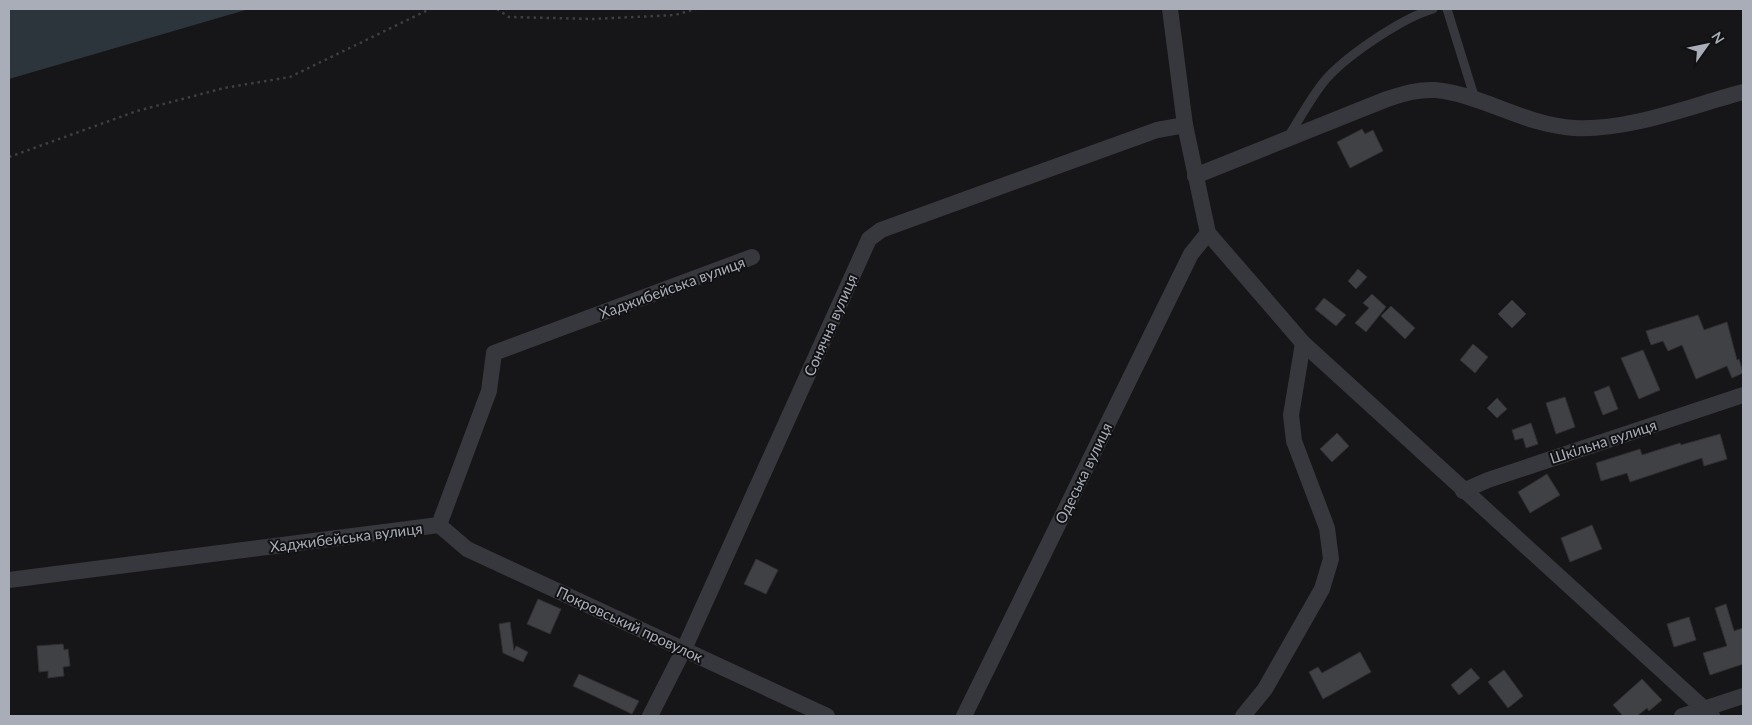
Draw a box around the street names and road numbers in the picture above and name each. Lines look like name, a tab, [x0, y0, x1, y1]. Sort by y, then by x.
street label: Хаджибейська вулиця	[597, 252, 747, 322]
street label: Сонячна вулиця	[799, 271, 861, 379]
street label: Шкільна вулиця	[1547, 415, 1659, 467]
street label: Одеська вулиця	[1051, 420, 1115, 526]
street label: Хаджибейська вулиця	[269, 519, 423, 555]
street label: Покровський провулок	[554, 582, 706, 666]

